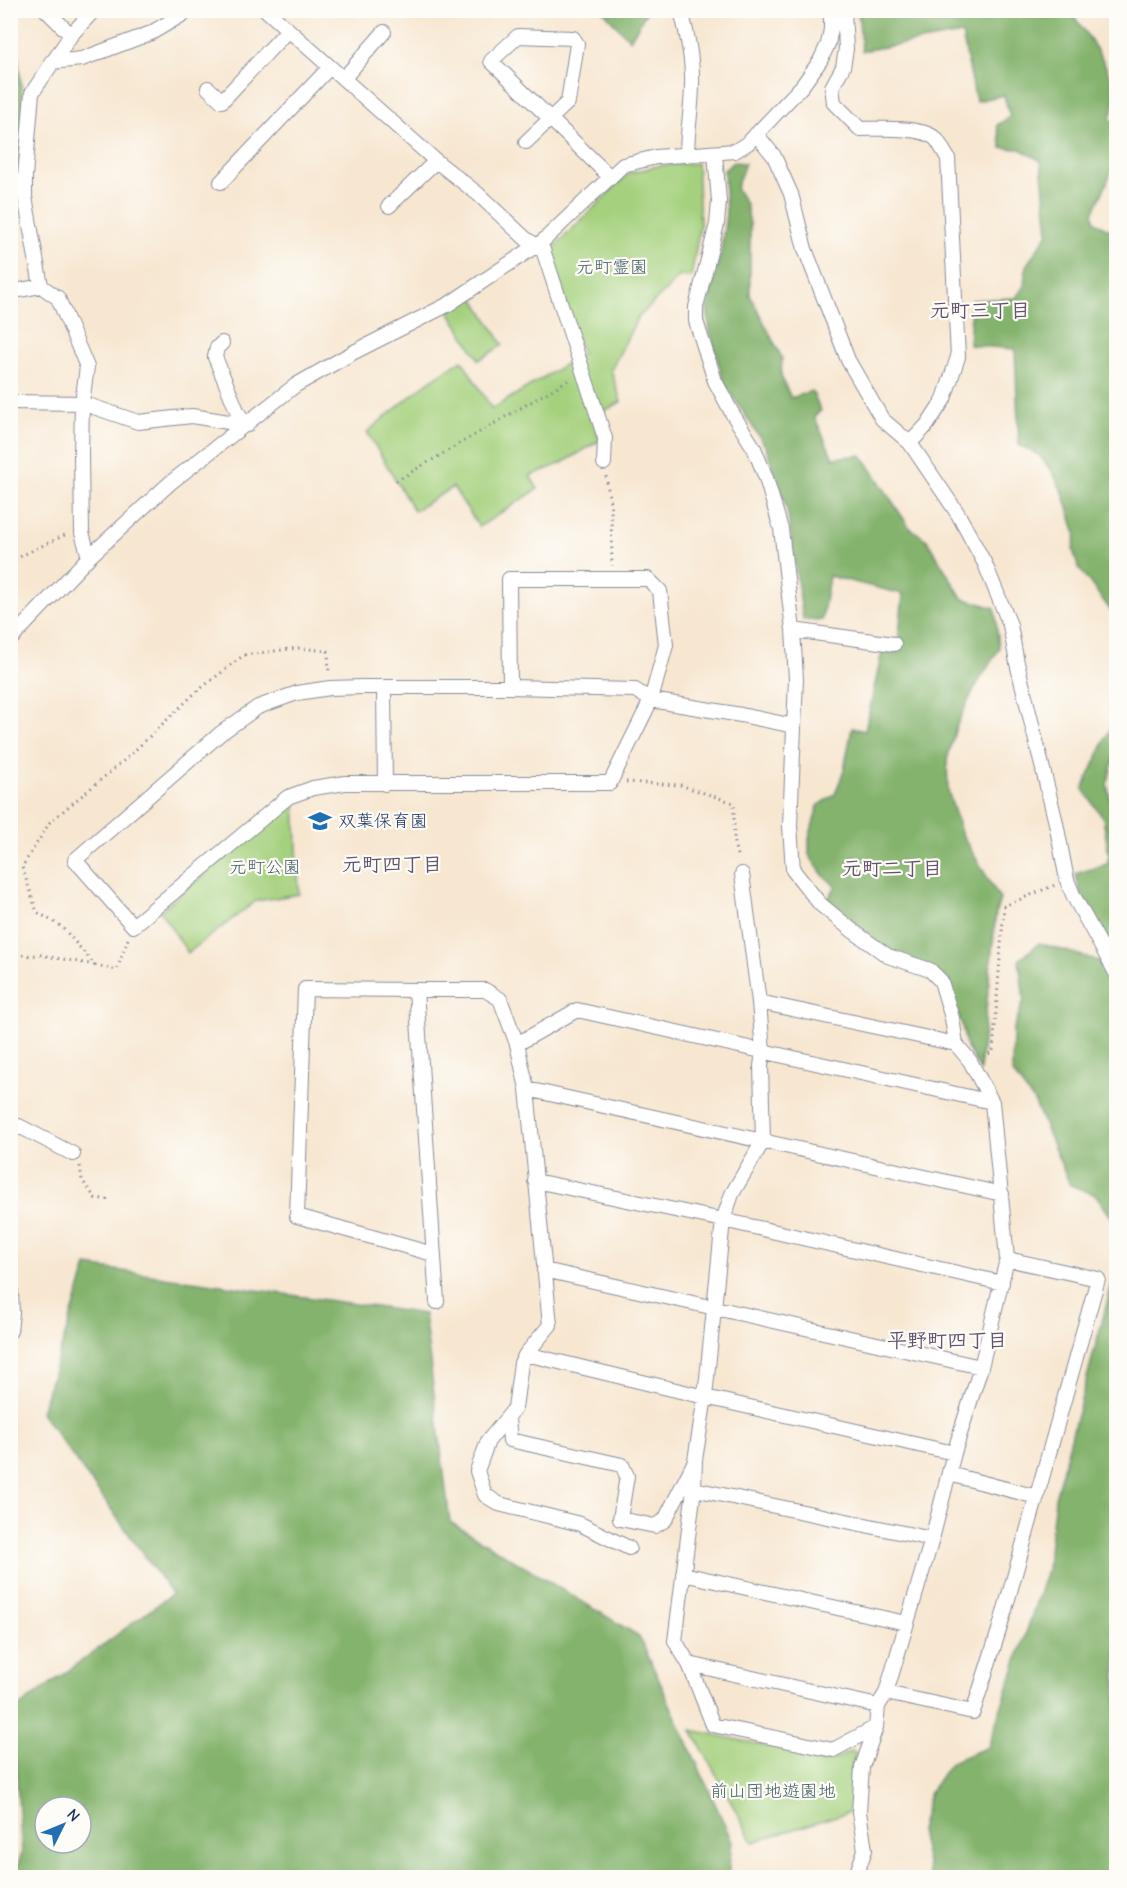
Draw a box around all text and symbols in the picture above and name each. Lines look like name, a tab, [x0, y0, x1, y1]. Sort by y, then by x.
park label: 元町霊園	[576, 257, 648, 278]
district label: 元町三丁目	[930, 299, 1030, 322]
school or university icon: 双葉保育園	[307, 808, 333, 834]
place label: 双葉保育園	[338, 811, 428, 832]
district label: 元町四丁目	[342, 853, 442, 876]
park label: 元町公園	[229, 857, 301, 878]
district label: 元町二丁目	[842, 857, 942, 880]
district label: 平野町四丁目	[887, 1329, 1007, 1352]
park label: 前山団地遊園地	[710, 1781, 836, 1802]
north arrow	[33, 1795, 93, 1855]
text: N	[63, 1805, 83, 1825]

